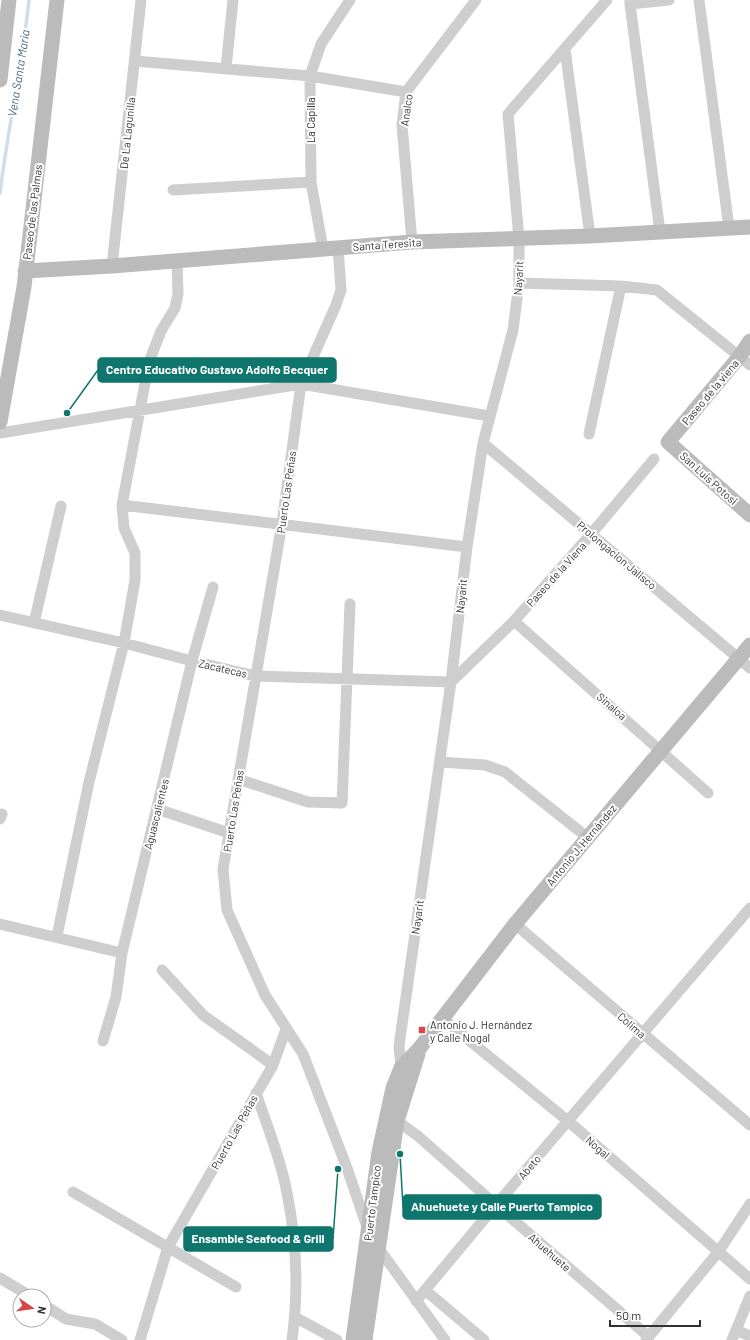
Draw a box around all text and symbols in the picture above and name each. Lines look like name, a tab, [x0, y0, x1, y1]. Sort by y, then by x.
water label: Vena Santa Maria	[4, 28, 32, 118]
street label: Analco	[397, 93, 415, 127]
street label: De La Lagunilla	[117, 97, 137, 169]
street label: La Capilla	[304, 97, 317, 143]
street label: Paseo de las Palmas	[20, 164, 44, 260]
street label: Santa Teresita	[352, 235, 422, 253]
street label: Nayarit	[511, 260, 525, 296]
street label: Paseo de la viena	[679, 357, 741, 427]
callout: Centro Educativo Gustavo Adolfo Becquer	[98, 358, 336, 382]
text: Centro Educativo Gustavo Adolfo Becquer	[106, 362, 328, 376]
street label: San Luis Potosi	[678, 449, 741, 507]
street label: Puerto Las Peñas	[274, 450, 298, 534]
street label: Prolongacion Jalisco	[575, 518, 659, 592]
street label: Paseo de la Viena	[524, 539, 588, 609]
street label: Nayarit	[453, 578, 469, 614]
street label: Zacatecas	[198, 656, 248, 680]
street label: Sinaloa	[595, 690, 629, 722]
street label: Puerto Las Peñas	[220, 769, 246, 853]
street label: Aguascalientes	[141, 777, 171, 851]
street label: Antonio J. Hernández	[543, 802, 619, 888]
street label: Nayarit	[408, 899, 426, 935]
street label: Colima	[615, 1009, 649, 1041]
place label: Antonio J. Hernández y Calle Nogal	[430, 1018, 532, 1044]
marker: Antonio J. Hernández y Calle Nogal	[417, 1025, 427, 1035]
street label: Puerto Las Peñas	[208, 1093, 260, 1171]
street label: Nogal	[583, 1133, 613, 1161]
street label: Abeto	[515, 1152, 543, 1182]
street label: Puerto Tampico	[361, 1165, 383, 1241]
callout: Ahuehuete y Calle Puerto Tampico	[403, 1195, 601, 1219]
text: Ahuehuete y Calle Puerto Tampico	[411, 1199, 593, 1213]
callout: Ensamble Seafood & Grill	[184, 1227, 333, 1251]
street label: Ahuehuete	[526, 1230, 574, 1274]
text: Ensamble Seafood & Grill	[192, 1231, 325, 1245]
north arrow	[12, 1288, 52, 1328]
scale bar	[610, 1302, 700, 1328]
text: N	[35, 1305, 49, 1315]
text: 50 m	[616, 1308, 641, 1322]

